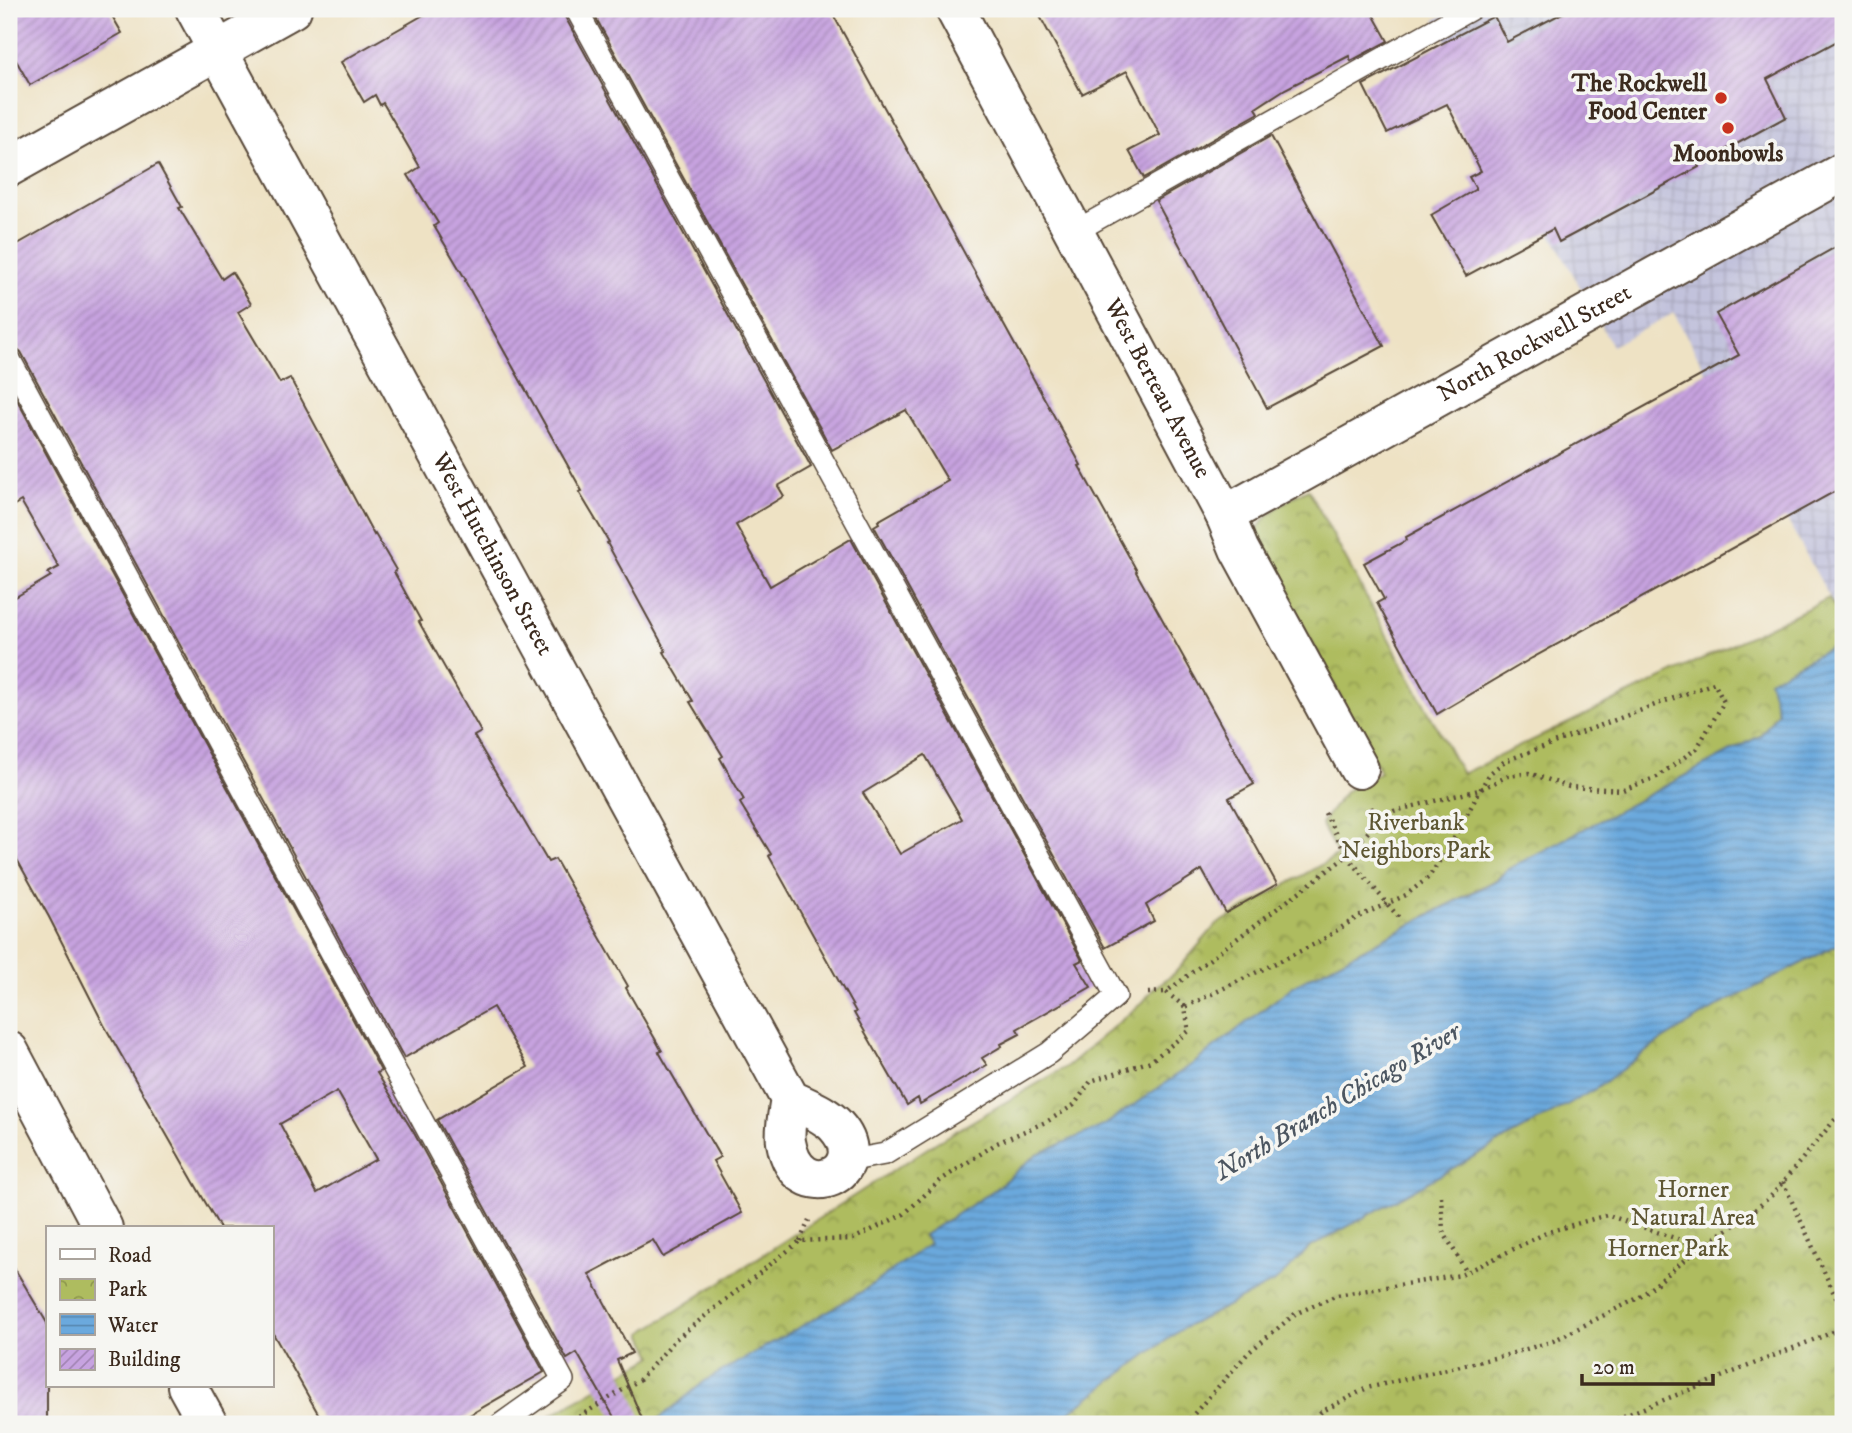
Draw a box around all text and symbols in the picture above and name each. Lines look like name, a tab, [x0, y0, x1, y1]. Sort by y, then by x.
place label: The Rockwell Food Center	[1571, 69, 1708, 127]
marker: The Rockwell Food Center	[1713, 90, 1729, 106]
marker: Moonbowls	[1720, 120, 1736, 136]
place label: Moonbowls	[1673, 139, 1783, 169]
street label: North Rockwell Street	[1433, 277, 1637, 409]
street label: West Berteau Avenue	[1097, 292, 1218, 483]
street label: West Hutchinson Street	[425, 447, 560, 661]
park label: Riverbank Neighbors Park	[1341, 808, 1491, 866]
water label: North Branch Chicago River	[1208, 1015, 1468, 1189]
park label: Horner Natural Area	[1631, 1175, 1756, 1233]
legend	[46, 1226, 273, 1388]
park label: Horner Park	[1607, 1234, 1729, 1264]
text: Road	[108, 1243, 152, 1269]
text: Park	[108, 1277, 148, 1303]
text: Water	[107, 1313, 158, 1339]
scale bar	[1582, 1342, 1714, 1386]
text: Building	[108, 1347, 181, 1373]
text: 20 m	[1593, 1355, 1635, 1381]

